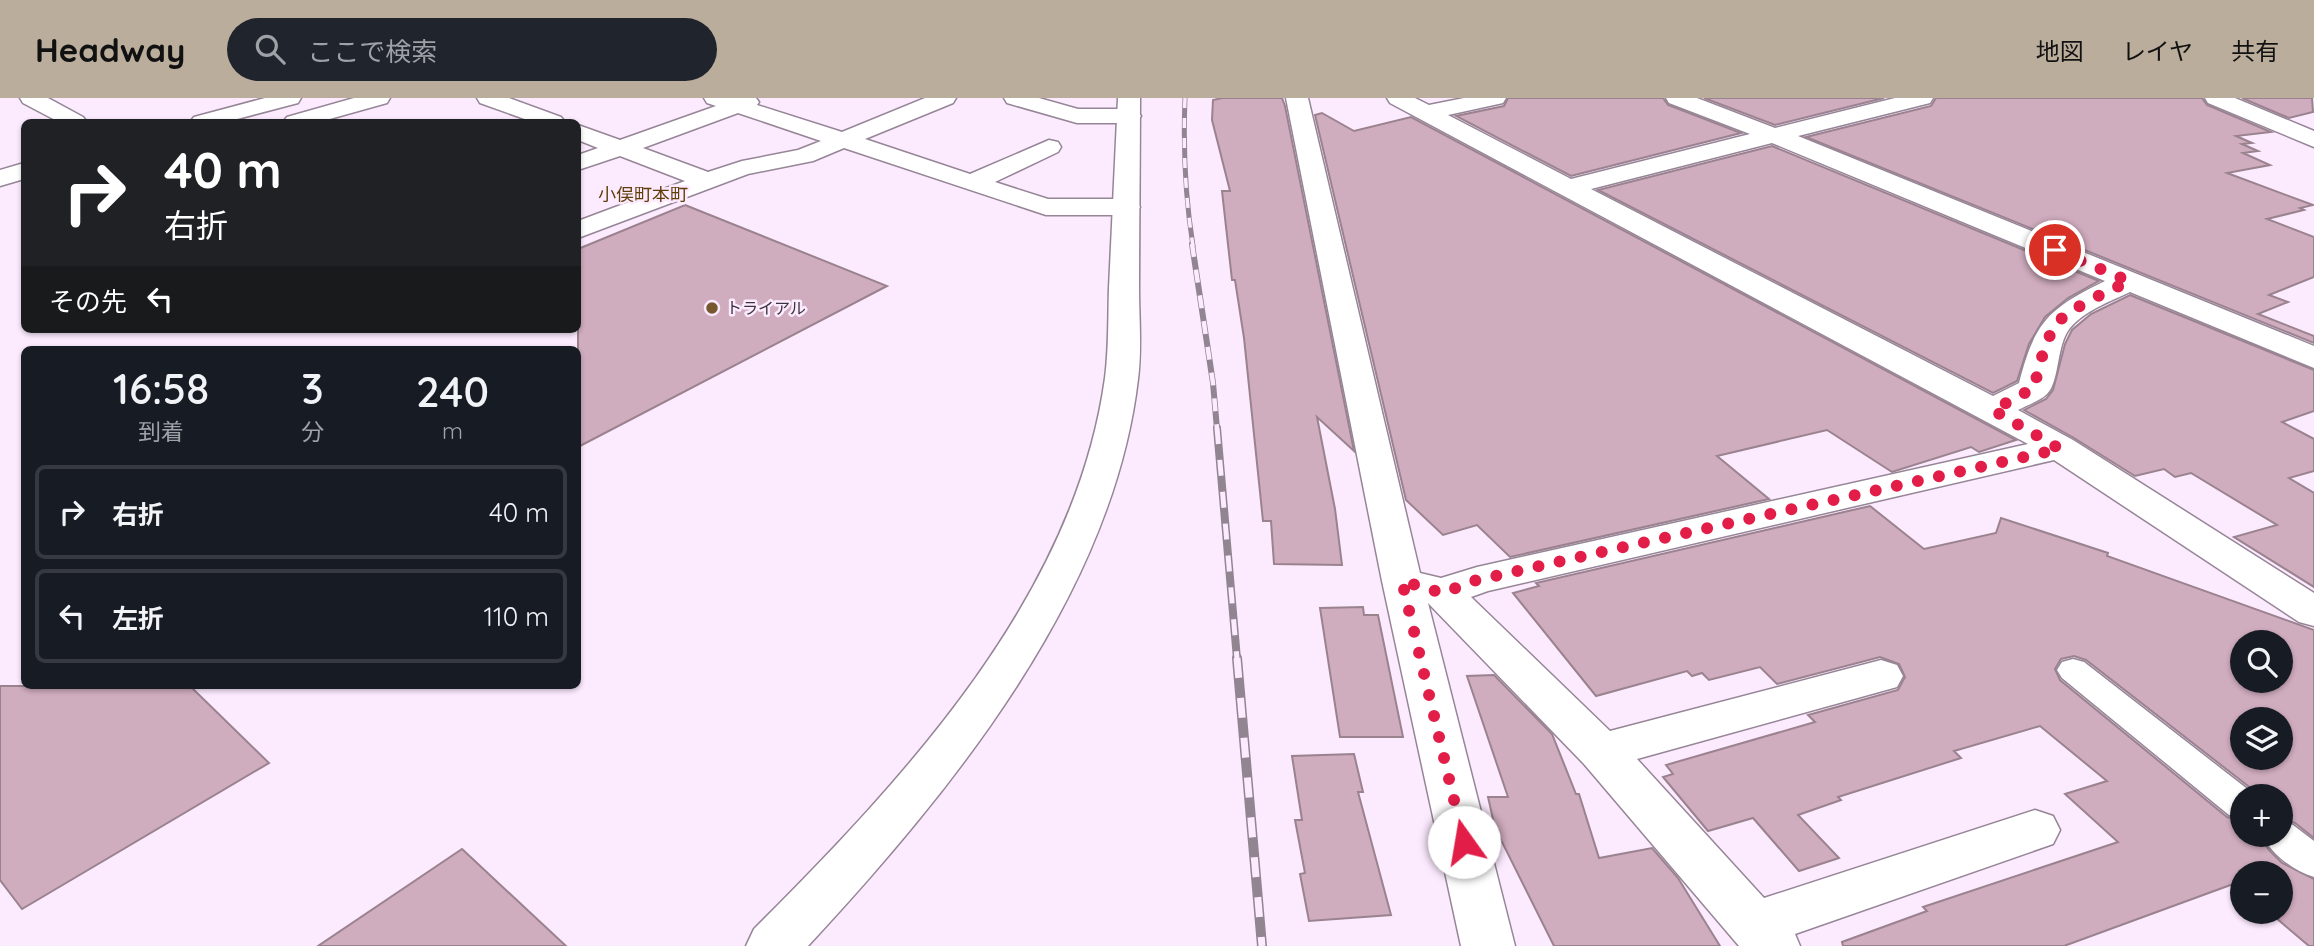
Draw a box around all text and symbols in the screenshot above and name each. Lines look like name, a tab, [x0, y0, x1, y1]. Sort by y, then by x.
search box	[227, 18, 717, 81]
text: Headway	[35, 29, 185, 70]
icon: search	[251, 30, 289, 68]
text: ここで検索	[307, 35, 437, 68]
text: 地図	[2036, 36, 2084, 66]
text: レイヤ	[2122, 36, 2193, 66]
text: 共有	[2231, 36, 2279, 66]
text: 40 m	[164, 139, 282, 200]
icon: right	[49, 147, 140, 238]
district label: 小俣町本町	[598, 183, 688, 206]
text: 右折	[164, 205, 228, 245]
pin	[2025, 220, 2085, 280]
icon: arrive	[2036, 231, 2074, 269]
icon: left	[141, 280, 179, 318]
text: その先	[49, 285, 127, 318]
place label: トライアル	[726, 298, 806, 318]
marker: トライアル	[704, 300, 720, 316]
text: 16:58	[113, 362, 209, 415]
text: 3	[301, 362, 324, 415]
text: 240	[416, 365, 489, 418]
text: m	[442, 416, 463, 445]
text: 到着	[138, 417, 184, 446]
text: 分	[301, 417, 324, 446]
icon: right	[53, 493, 91, 531]
text: 40 m	[489, 496, 549, 529]
text: 右折	[112, 498, 164, 531]
icon: left	[53, 597, 91, 635]
text: 110 m	[483, 600, 549, 633]
text: 左折	[112, 602, 164, 635]
map controls	[2230, 630, 2293, 924]
button: search	[2230, 630, 2293, 693]
button: layers	[2230, 707, 2293, 770]
button: +	[2230, 784, 2293, 847]
position arrow	[1427, 805, 1501, 879]
button: −	[2230, 861, 2293, 924]

